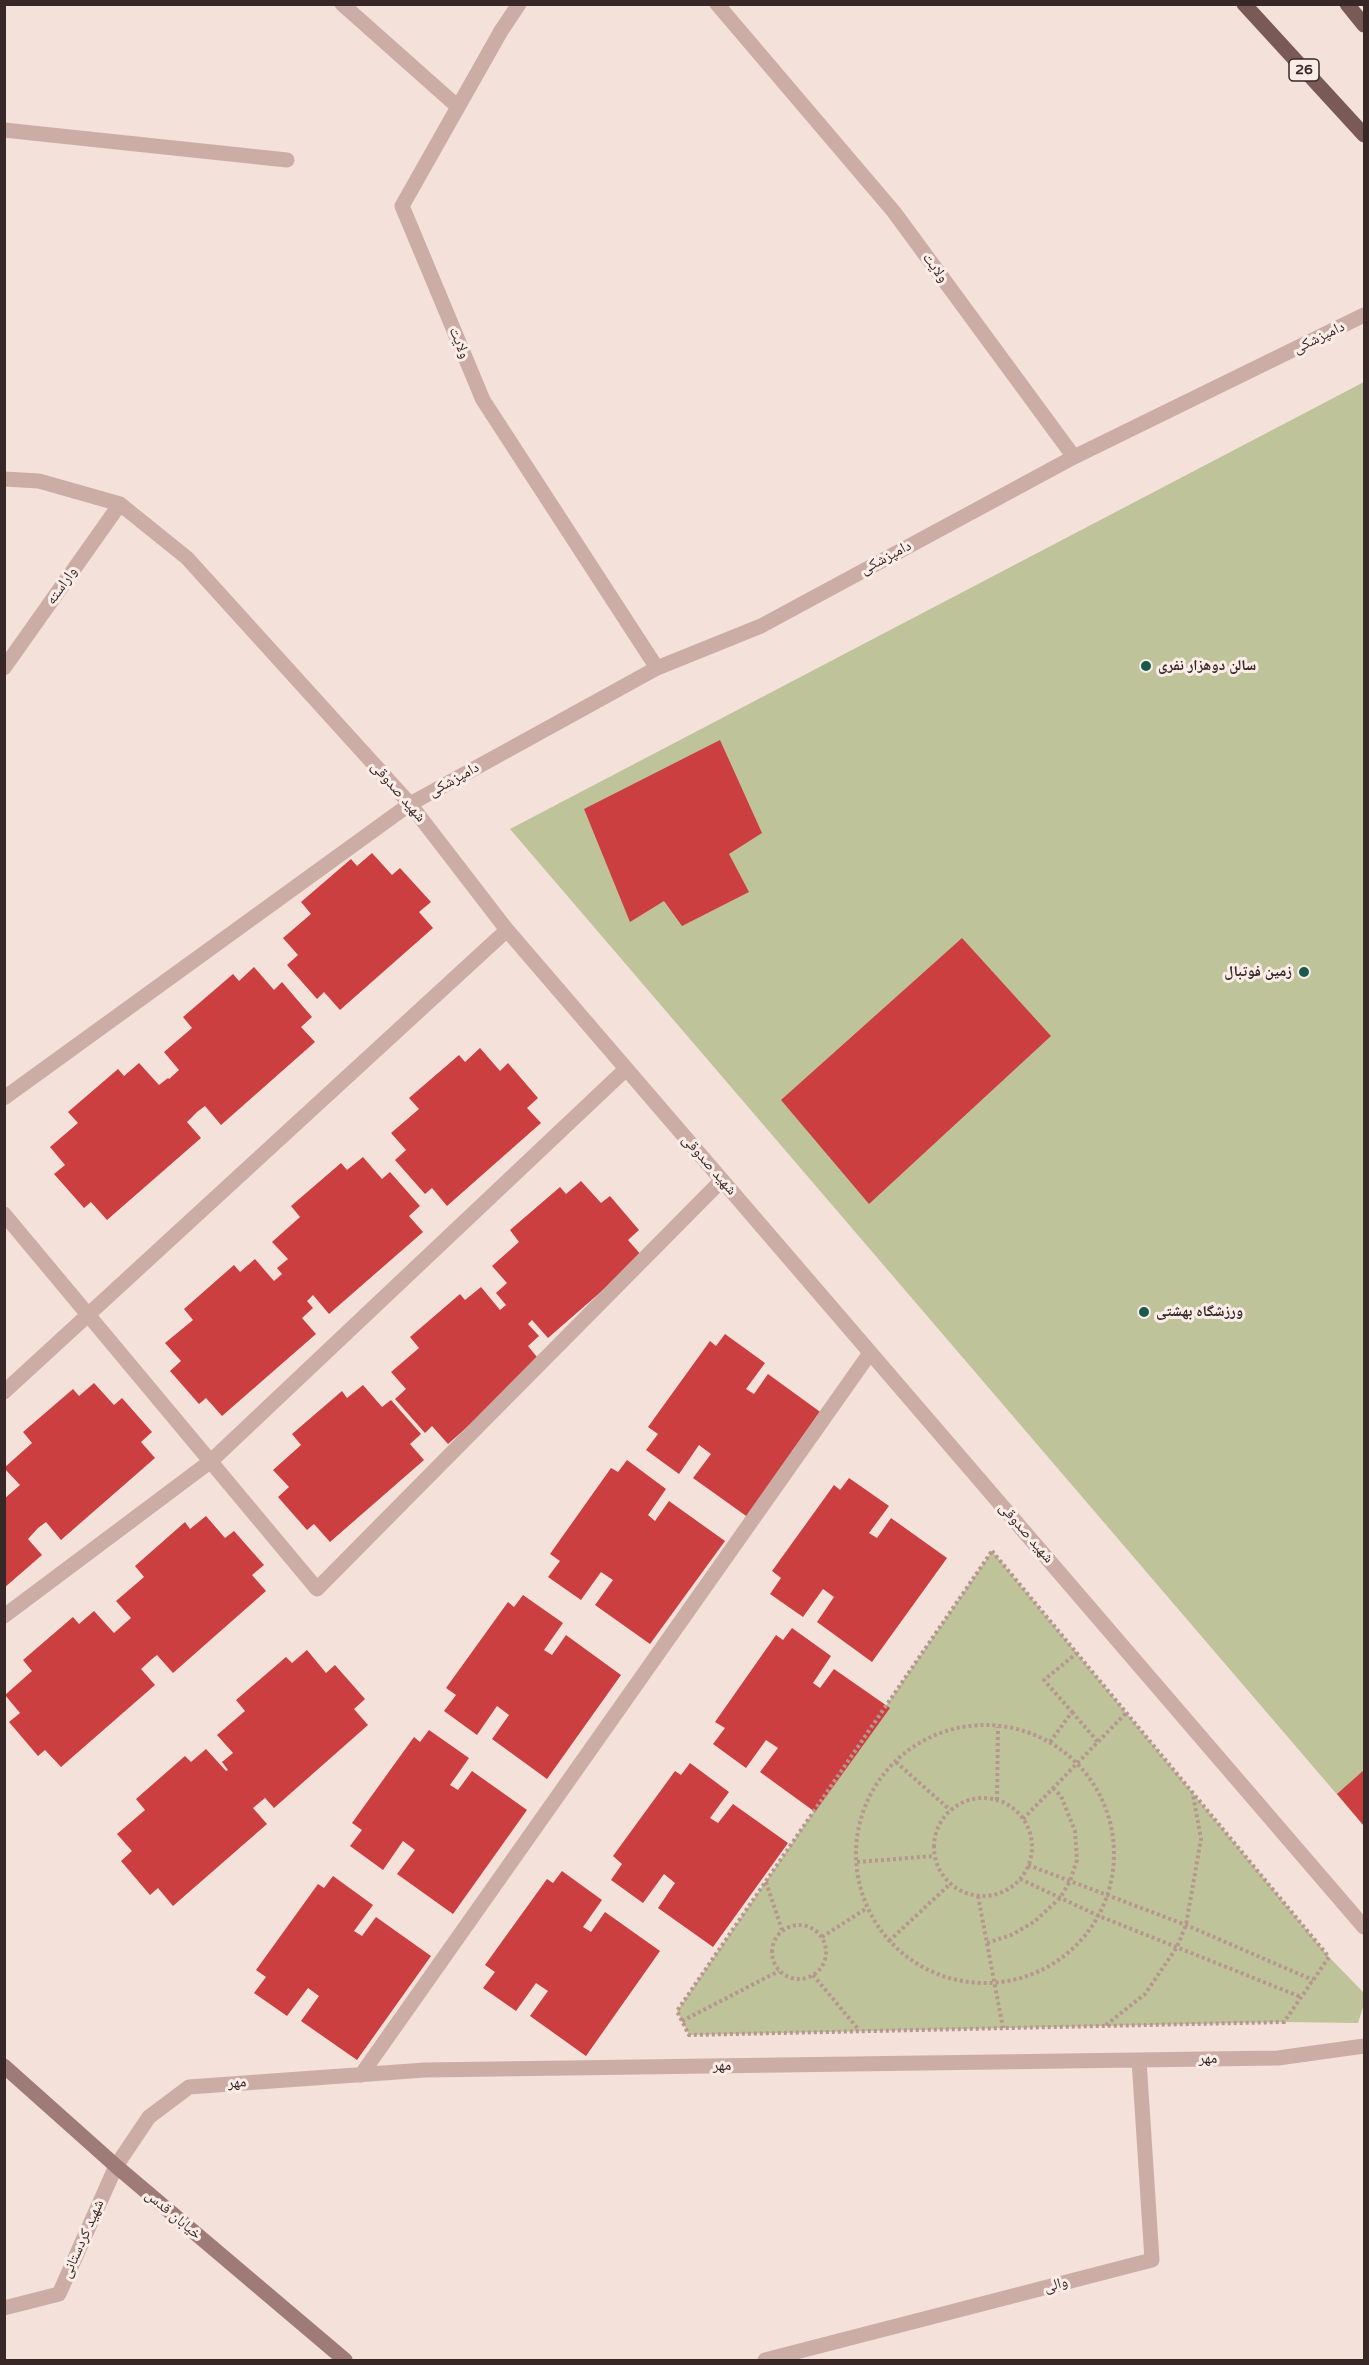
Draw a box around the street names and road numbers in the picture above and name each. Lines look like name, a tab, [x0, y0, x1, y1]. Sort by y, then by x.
road number: 26	[1289, 59, 1319, 81]
street label: ولایت	[918, 250, 952, 286]
street label: دامپزشکی	[1290, 318, 1348, 358]
street label: ولایت	[445, 325, 473, 361]
street label: دامپزشکی	[857, 537, 915, 579]
street label: واراسته	[43, 564, 81, 608]
street label: شهید صدوقی	[367, 758, 429, 826]
street label: دامپزشکی	[426, 759, 482, 801]
street label: شهید صدوقی	[678, 1131, 740, 1199]
street label: شهید صدوقی	[995, 1499, 1057, 1567]
street label: مهر	[1199, 2050, 1217, 2068]
street label: مهر	[713, 2057, 731, 2075]
street label: مهر	[227, 2073, 247, 2093]
street label: خیابان قدس	[141, 2186, 205, 2244]
street label: شهید کردستانی	[58, 2197, 108, 2281]
street label: والی	[1042, 2273, 1070, 2297]

